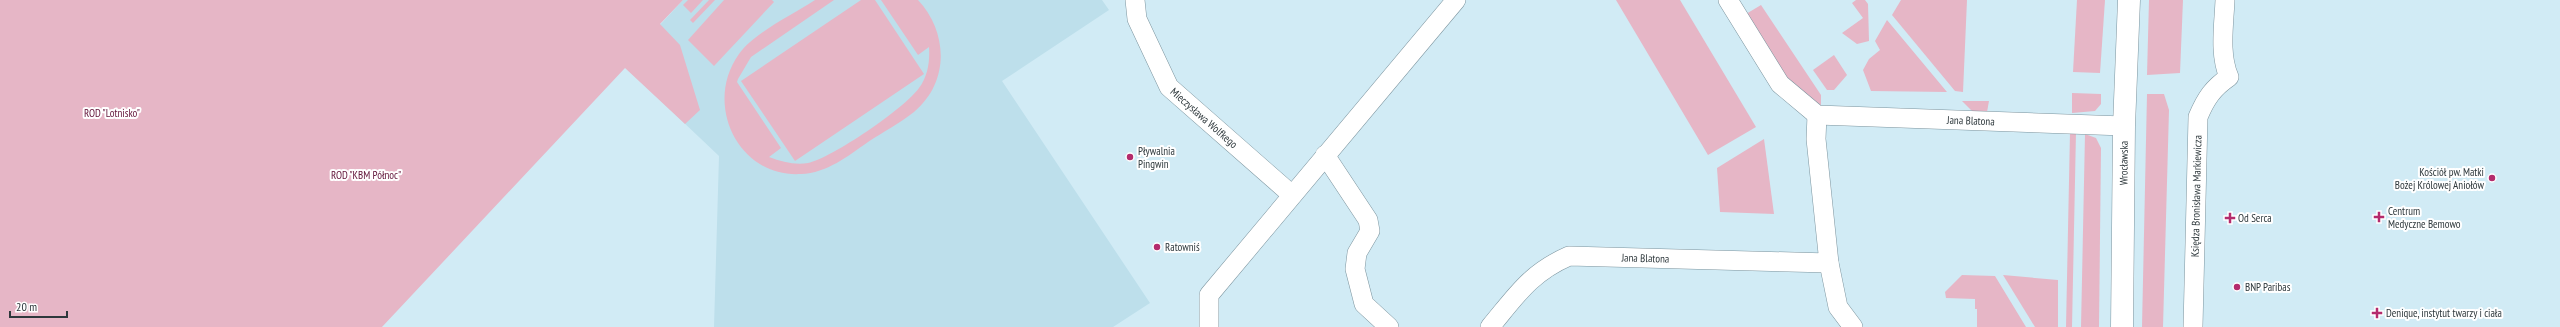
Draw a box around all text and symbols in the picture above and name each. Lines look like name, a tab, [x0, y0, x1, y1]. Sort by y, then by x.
street label: Mieczysława Wolfkego	[1168, 85, 1241, 151]
park label: ROD "Lotnisko"	[84, 106, 140, 120]
street label: Jana Blatona	[1946, 113, 1995, 128]
street label: Księdza Bronisława Markiewicza	[2188, 135, 2205, 257]
street label: Wrocławska	[2116, 141, 2131, 185]
place label: Pływalnia Pingwin	[1138, 144, 1175, 171]
marker: Pływalnia Pingwin	[1125, 152, 1135, 162]
place label: Kościół pw. Matki Bożej Królowej Aniołów	[2395, 165, 2485, 192]
park label: ROD "KBM Północ"	[331, 168, 401, 182]
marker: Kościół pw. Matki Bożej Królowej Aniołów	[2487, 173, 2497, 183]
place label: Centrum Medyczne Bemowo	[2388, 204, 2461, 231]
place label: Od Serca	[2238, 211, 2272, 225]
marker: Centrum Medyczne Bemowo	[2373, 211, 2385, 223]
marker: Od Serca	[2225, 213, 2235, 223]
place label: Ratowniś	[1165, 240, 1200, 254]
marker: Ratowniś	[1152, 242, 1162, 252]
street label: Jana Blatona	[1620, 250, 1670, 266]
place label: BNP Paribas	[2245, 280, 2291, 294]
marker: BNP Paribas	[2232, 282, 2242, 292]
scale bar	[10, 293, 67, 319]
text: 20 m	[16, 299, 37, 314]
place label: Denique, instytut twarzy i ciała	[2386, 306, 2502, 320]
marker: Denique, instytut twarzy i ciała	[2371, 307, 2383, 319]

